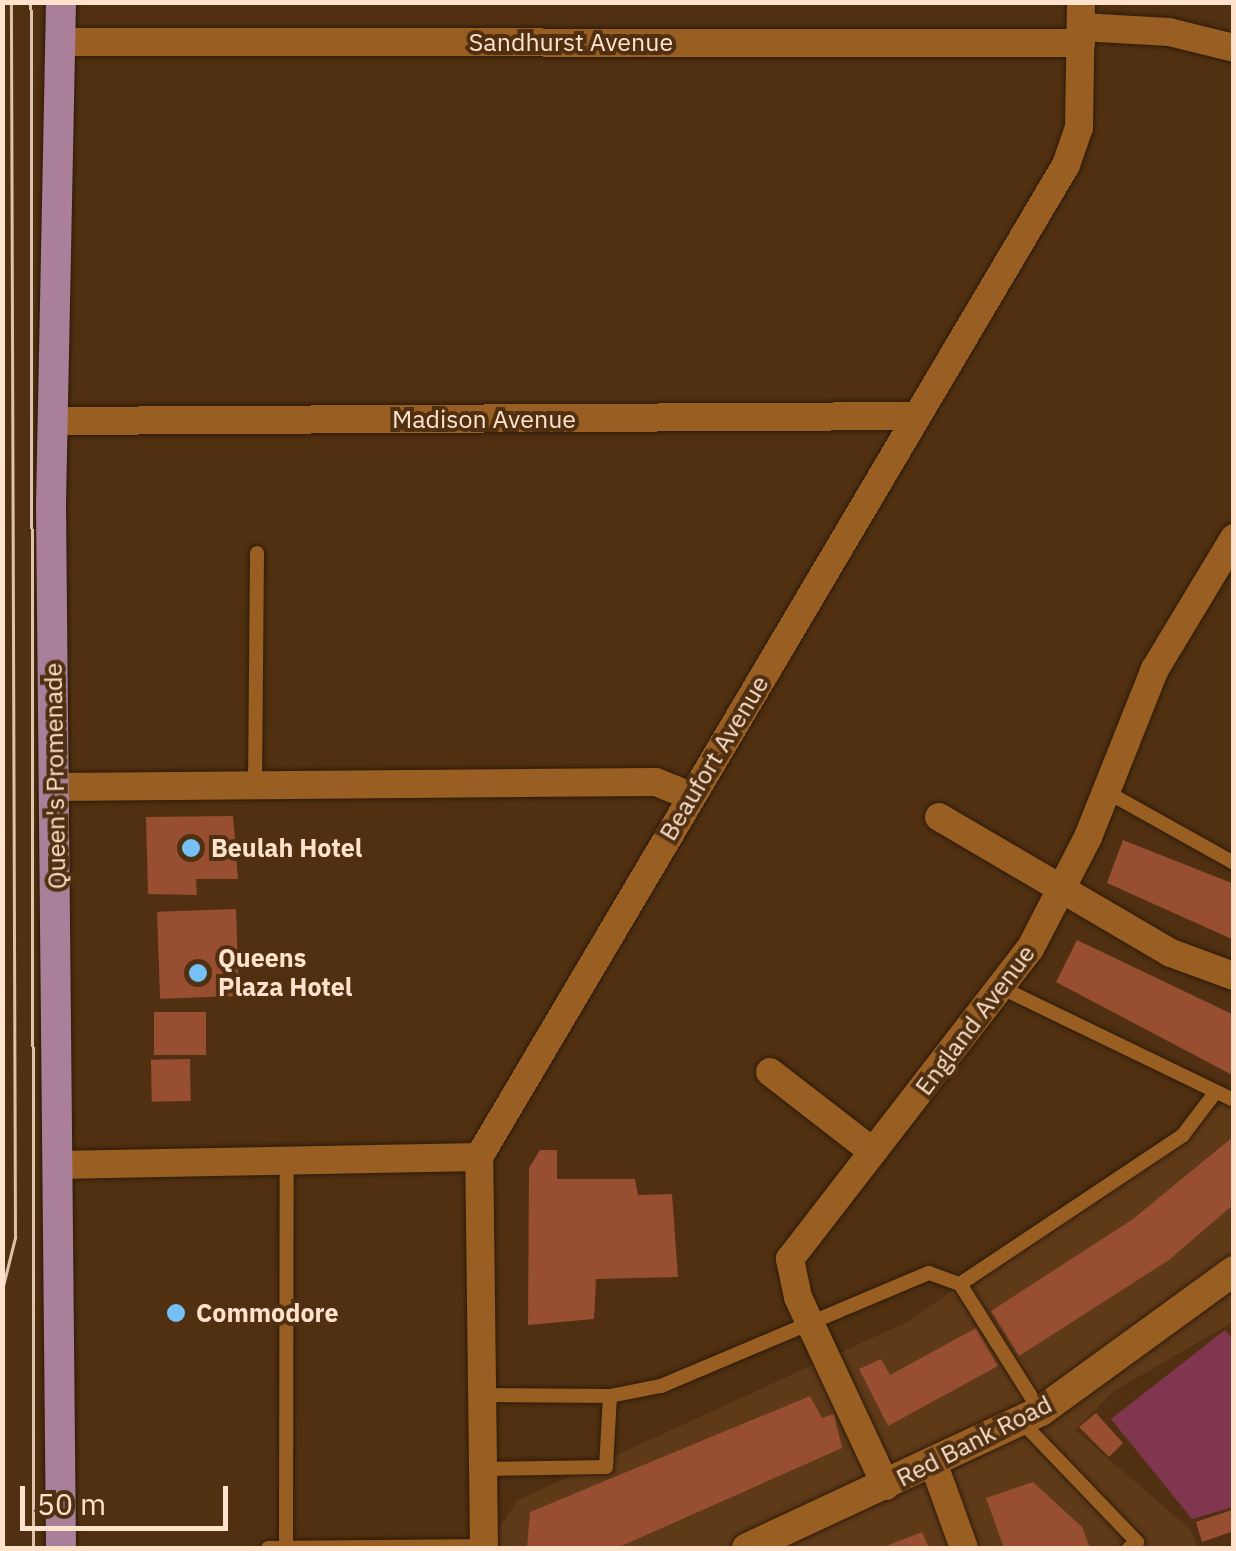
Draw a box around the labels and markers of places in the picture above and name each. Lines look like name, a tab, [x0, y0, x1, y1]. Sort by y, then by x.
place label: Beulah Hotel	[211, 833, 362, 863]
marker: Beulah Hotel	[180, 837, 202, 859]
place label: Queens Plaza Hotel	[218, 944, 352, 1003]
marker: Queens Plaza Hotel	[187, 962, 209, 984]
place label: Commodore	[196, 1298, 338, 1328]
marker: Commodore	[165, 1302, 187, 1324]

